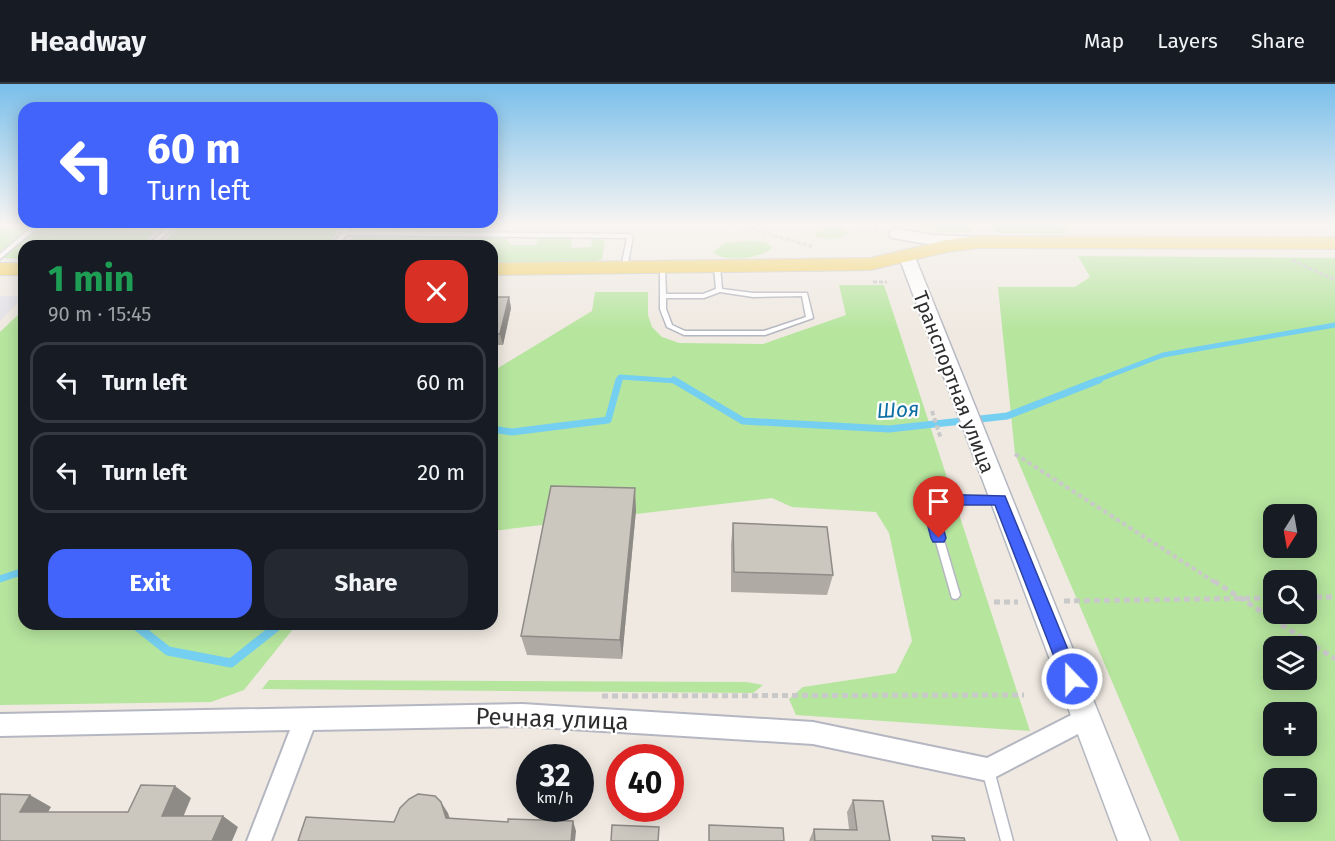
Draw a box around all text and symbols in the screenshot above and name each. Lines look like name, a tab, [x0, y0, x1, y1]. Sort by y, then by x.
text: Headway	[30, 25, 146, 58]
text: Map	[1084, 28, 1124, 54]
text: Layers	[1157, 28, 1218, 54]
text: Share	[1251, 28, 1305, 54]
text: 60 m	[147, 124, 241, 174]
icon: left	[48, 126, 126, 204]
text: Turn left	[147, 175, 250, 207]
text: 1 min	[48, 257, 135, 301]
button: close	[405, 260, 468, 323]
street label: Транспортная улица	[908, 288, 1000, 476]
text: 90 m · 15:45	[48, 302, 151, 326]
icon: left	[51, 366, 84, 399]
text: Turn left	[102, 369, 187, 396]
text: 60 m	[416, 369, 465, 396]
water label: Шоя	[876, 396, 920, 424]
icon: left	[51, 456, 84, 489]
text: Turn left	[102, 459, 187, 486]
text: 20 m	[417, 459, 465, 486]
pin	[913, 476, 964, 538]
icon: arrive	[922, 485, 955, 518]
north arrow	[1263, 504, 1317, 558]
map controls	[1263, 504, 1317, 822]
button: Exit	[48, 549, 252, 618]
button: Share	[264, 549, 468, 618]
button: search	[1263, 570, 1317, 624]
button: layers	[1263, 636, 1317, 690]
position arrow	[1040, 647, 1104, 711]
street label: Речная улица	[475, 702, 629, 736]
button: +	[1263, 702, 1317, 756]
speed limit sign: 40	[606, 744, 684, 822]
text: 32	[540, 758, 570, 794]
button: −	[1263, 768, 1317, 822]
text: km/h	[536, 789, 574, 807]

